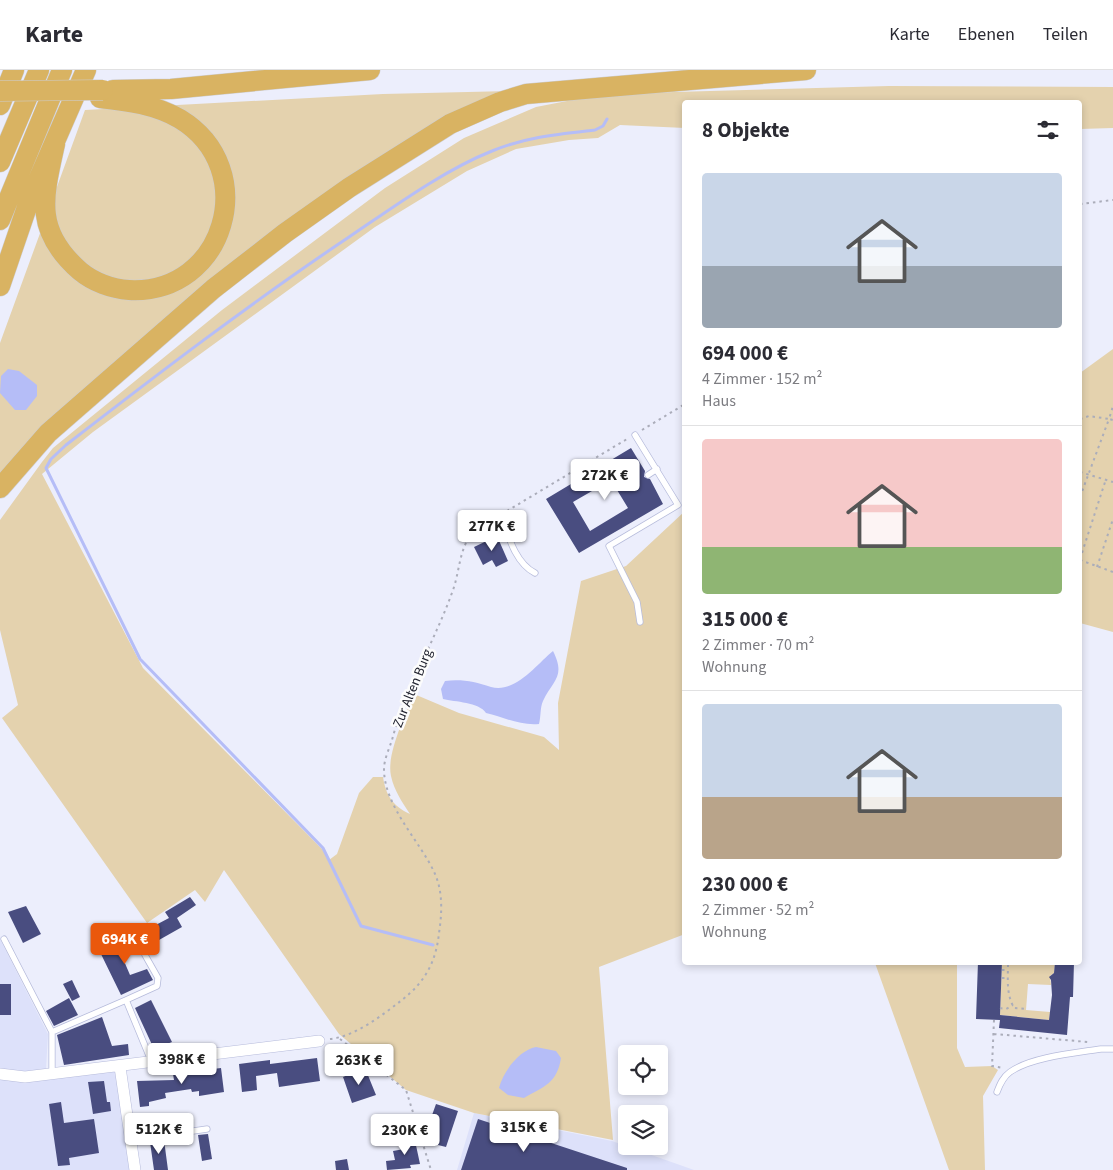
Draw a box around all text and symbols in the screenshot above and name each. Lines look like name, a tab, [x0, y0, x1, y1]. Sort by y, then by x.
text: Karte	[25, 17, 83, 52]
text: Karte	[889, 22, 930, 47]
text: Ebenen	[958, 22, 1015, 47]
text: Teilen	[1043, 22, 1088, 47]
text: 8 Objekte	[702, 115, 790, 145]
icon: filters	[1034, 116, 1062, 144]
icon: home	[837, 206, 927, 296]
text: 694 000 €	[702, 338, 788, 368]
text: 4 Zimmer · 152 m²	[702, 368, 822, 390]
text: Haus	[702, 390, 736, 412]
pin: 272K €	[564, 458, 646, 501]
text: 272K €	[582, 464, 628, 486]
icon: home	[837, 471, 927, 561]
pin: 277K €	[451, 510, 533, 552]
text: 277K €	[469, 515, 515, 537]
text: 315 000 €	[702, 604, 788, 634]
text: 2 Zimmer · 70 m²	[702, 634, 814, 656]
street label: Zur Alten Burg	[388, 646, 438, 731]
text: Wohnung	[702, 656, 766, 678]
icon: home	[837, 736, 927, 826]
text: 230 000 €	[702, 869, 788, 899]
text: 2 Zimmer · 52 m²	[702, 899, 814, 921]
text: Wohnung	[702, 921, 766, 943]
pin: 694K €	[84, 922, 166, 965]
text: 694K €	[102, 928, 148, 950]
pin: 398K €	[141, 1042, 223, 1085]
pin: 263K €	[318, 1044, 400, 1086]
map controls	[618, 1045, 668, 1155]
button: locate	[618, 1045, 668, 1095]
text: 398K €	[159, 1048, 205, 1070]
text: 263K €	[336, 1049, 382, 1071]
button: layers	[618, 1105, 668, 1155]
pin: 315K €	[483, 1110, 565, 1153]
pin: 512K €	[118, 1112, 200, 1155]
pin: 230K €	[364, 1114, 446, 1156]
text: 315K €	[501, 1116, 547, 1138]
text: 512K €	[136, 1118, 182, 1140]
text: 230K €	[382, 1119, 428, 1141]

